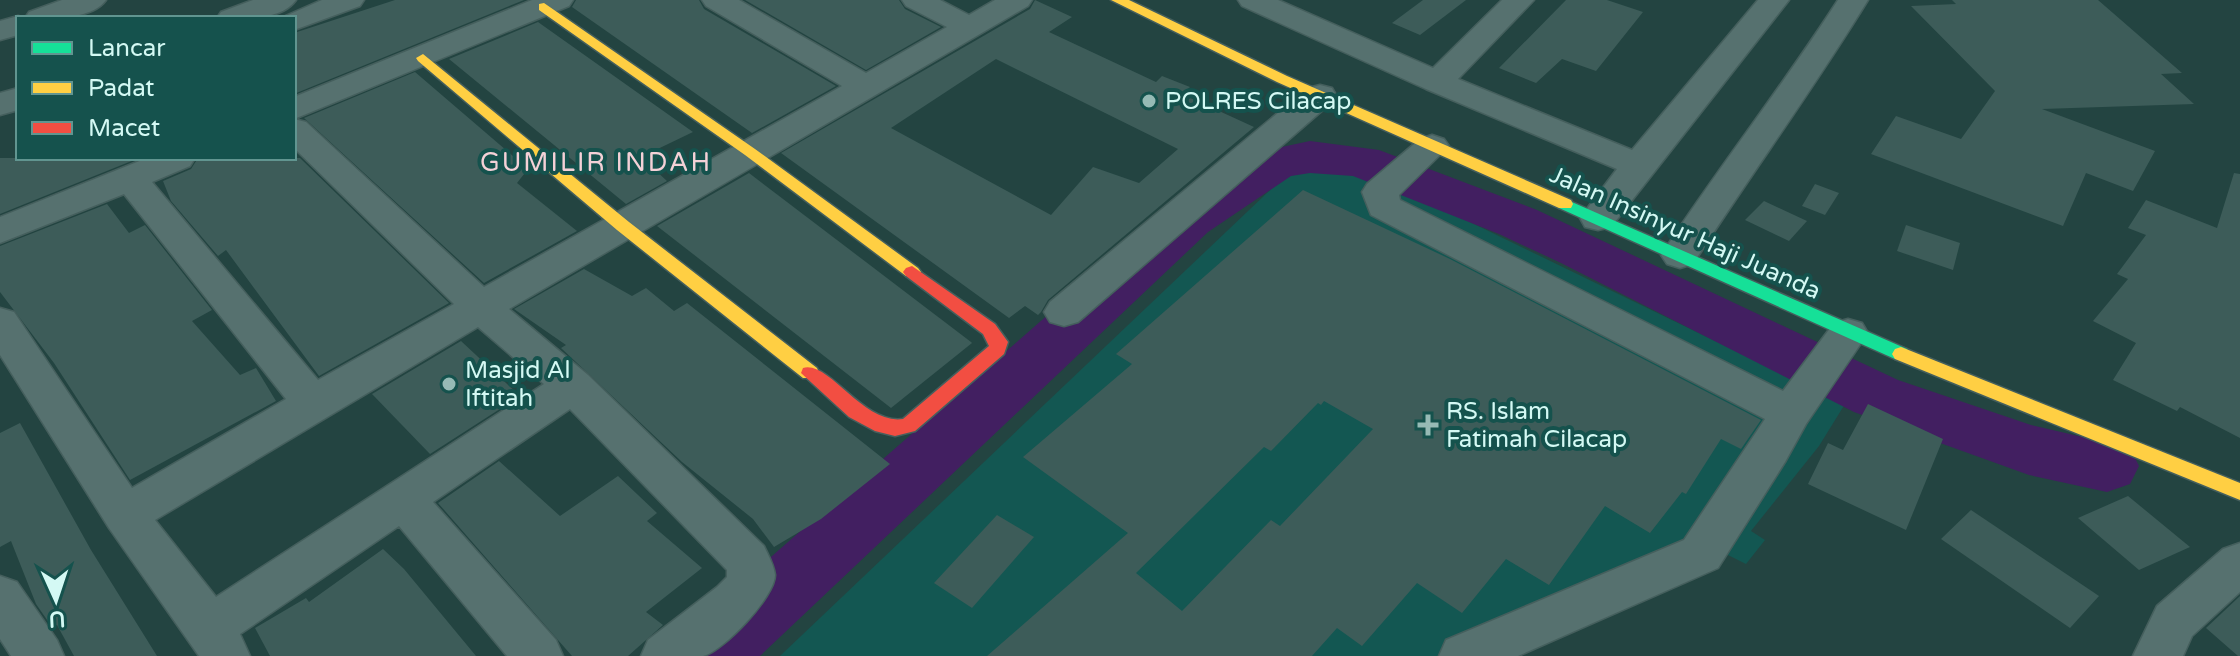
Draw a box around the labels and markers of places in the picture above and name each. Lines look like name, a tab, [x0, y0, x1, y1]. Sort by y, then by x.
place label: POLRES Cilacap	[1165, 87, 1351, 116]
marker: POLRES Cilacap	[1140, 92, 1158, 110]
place label: Masjid Al Iftitah	[465, 356, 570, 413]
marker: Masjid Al Iftitah	[440, 375, 458, 393]
place label: RS. Islam Fatimah Cilacap	[1446, 397, 1627, 454]
marker: RS. Islam Fatimah Cilacap	[1417, 414, 1439, 436]

